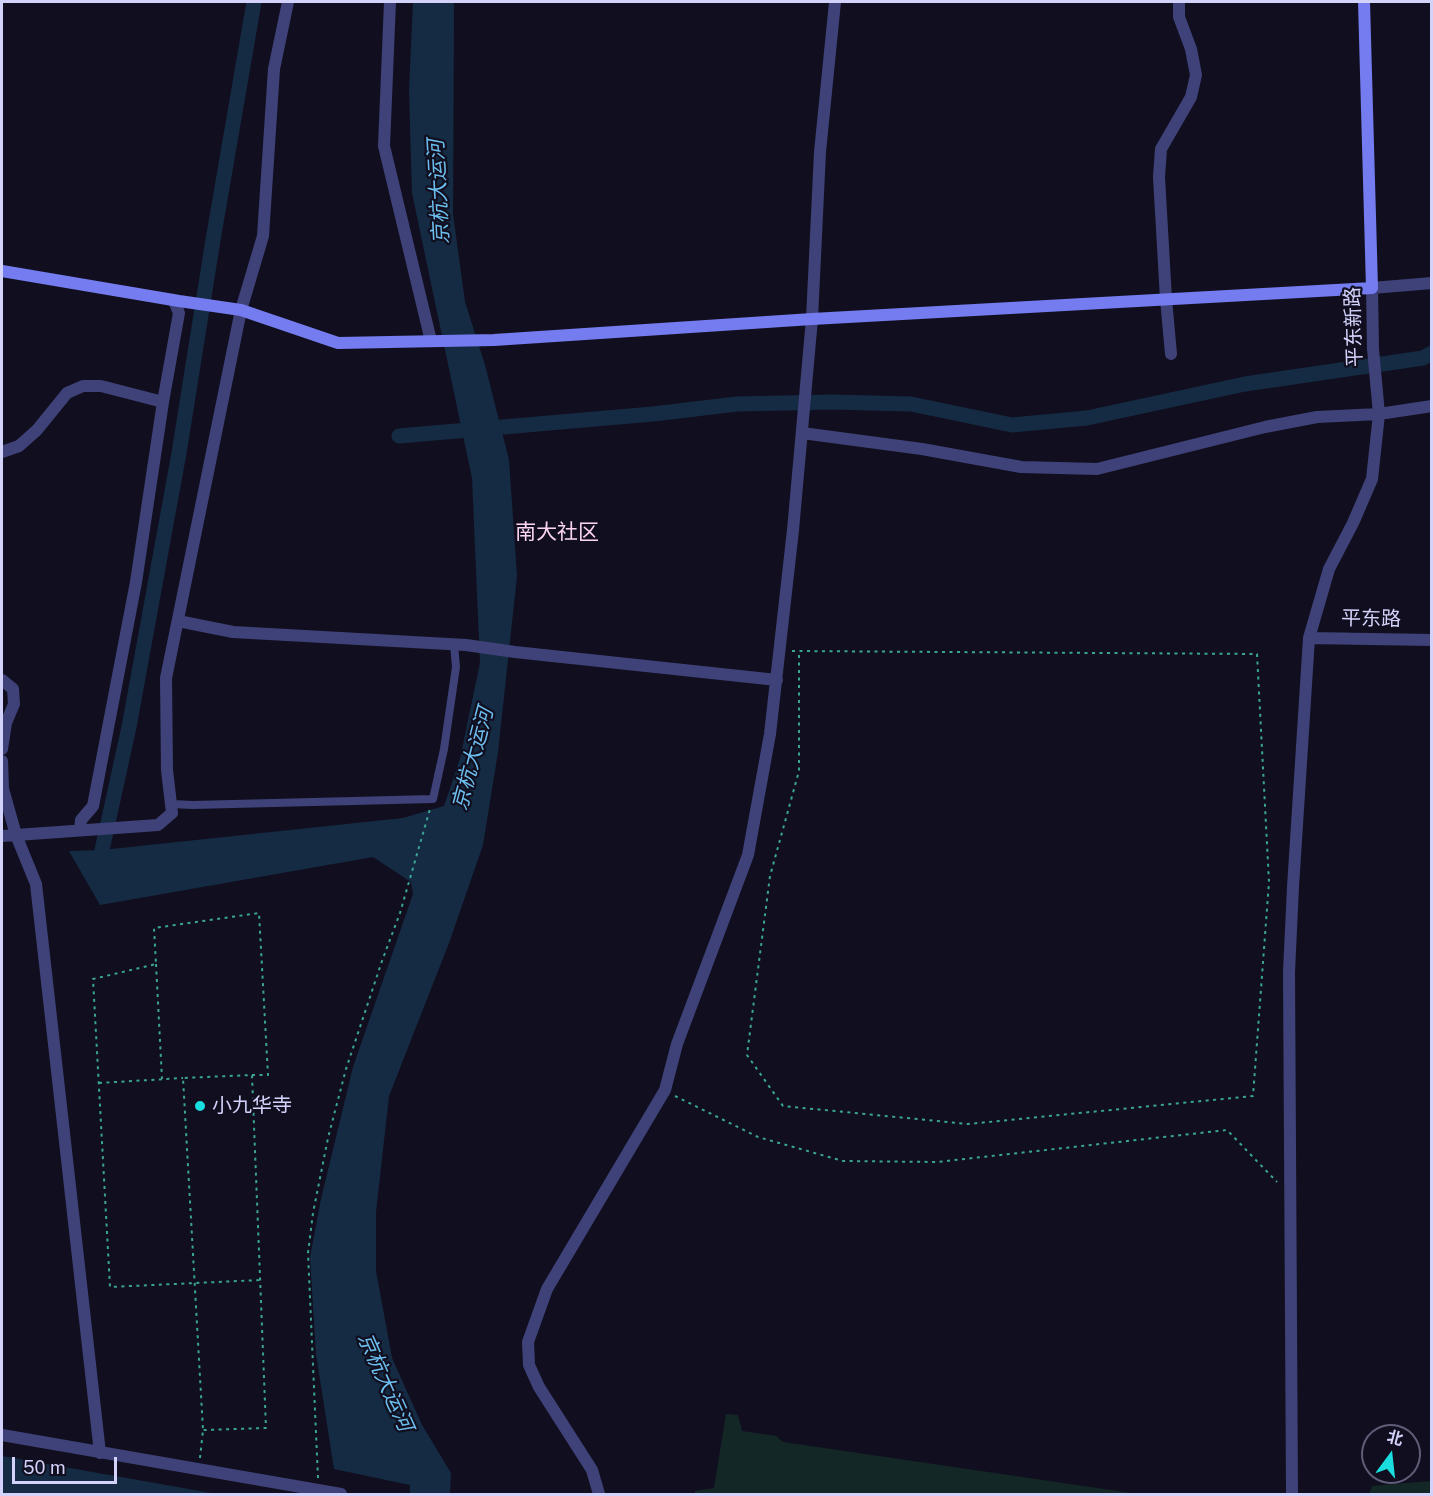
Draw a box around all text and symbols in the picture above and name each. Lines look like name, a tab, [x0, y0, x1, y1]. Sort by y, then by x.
water label: 京杭大运河	[424, 139, 454, 245]
street label: 平东新路	[1341, 287, 1367, 367]
district label: 南大社区	[515, 520, 599, 546]
street label: 平东路	[1341, 606, 1401, 632]
water label: 京杭大运河	[447, 705, 499, 813]
place label: 小九华寺	[212, 1094, 292, 1118]
marker: 小九华寺	[193, 1099, 207, 1113]
water label: 京杭大运河	[352, 1329, 418, 1435]
north arrow	[1361, 1424, 1421, 1484]
text: 北	[1385, 1427, 1405, 1449]
scale bar	[15, 1445, 120, 1483]
text: 50 m	[23, 1457, 66, 1478]

